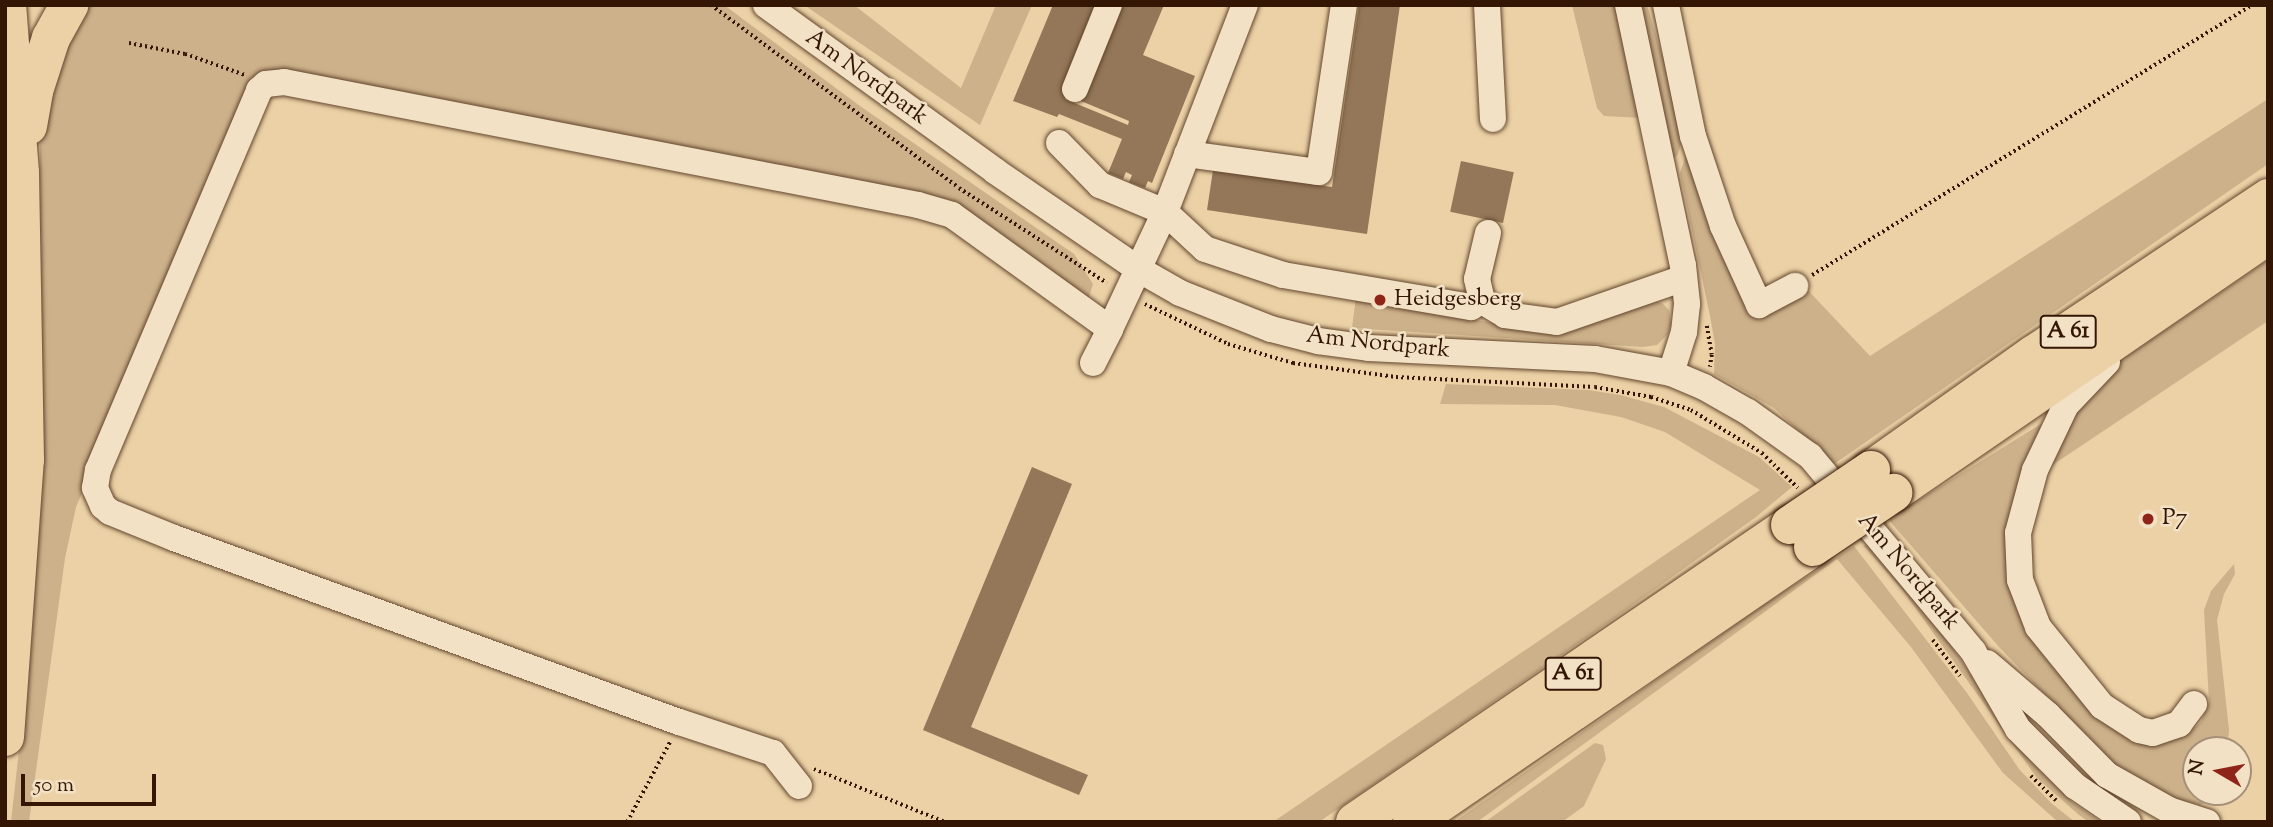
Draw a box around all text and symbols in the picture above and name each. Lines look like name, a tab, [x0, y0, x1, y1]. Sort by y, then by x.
street label: Am Nordpark	[799, 24, 933, 132]
place label: Heidgesberg	[1394, 286, 1521, 314]
marker: Heidgesberg	[1372, 292, 1388, 308]
road number: A 61	[2038, 312, 2098, 352]
street label: Am Nordpark	[1305, 322, 1451, 366]
place label: P7	[2162, 505, 2187, 533]
street label: Am Nordpark	[1850, 507, 1966, 637]
marker: P7	[2140, 511, 2156, 527]
road number: A 61	[1543, 654, 1603, 694]
north arrow	[2182, 736, 2252, 806]
text: N	[2183, 758, 2212, 777]
scale bar	[24, 760, 159, 804]
text: 50 m	[34, 771, 74, 801]

